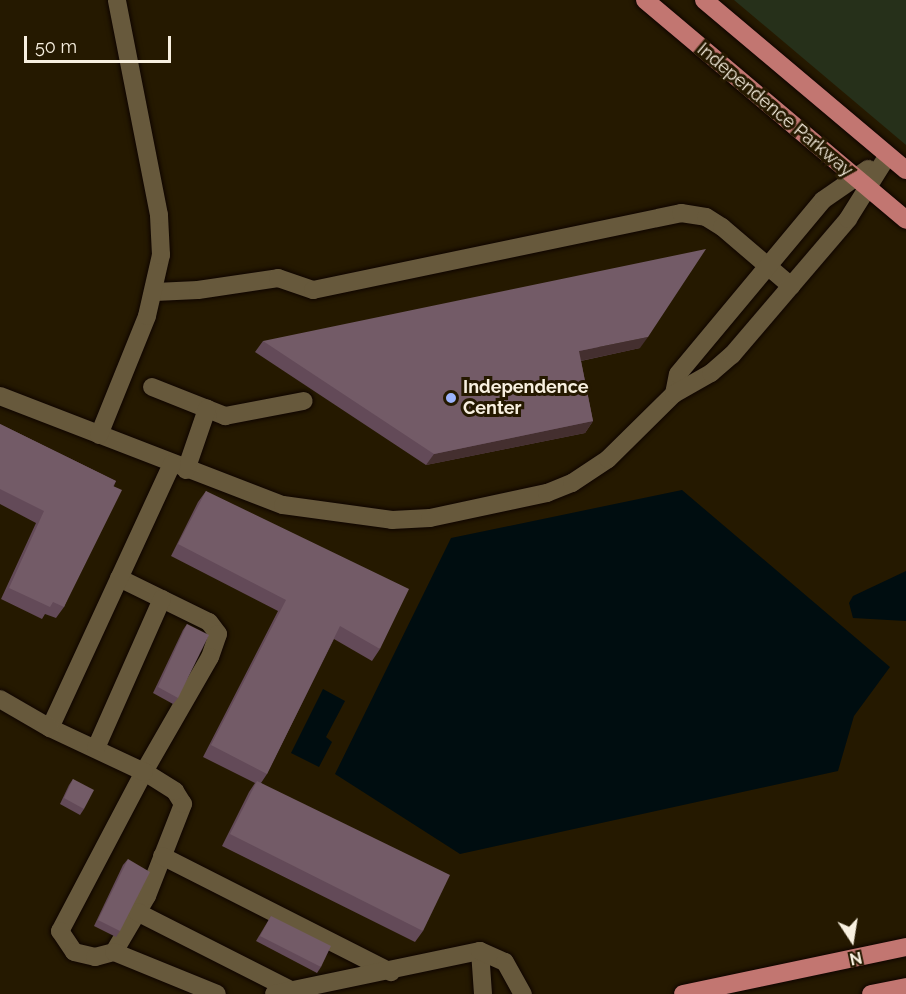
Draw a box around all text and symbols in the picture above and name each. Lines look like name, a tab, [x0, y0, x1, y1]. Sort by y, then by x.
scale bar	[27, 24, 174, 62]
text: 50 m	[35, 36, 77, 57]
street label: Independence Parkway	[693, 39, 857, 181]
place label: Independence Center	[463, 377, 589, 420]
marker: Independence Center	[444, 391, 458, 405]
north arrow	[822, 910, 882, 970]
text: N	[848, 948, 864, 969]

